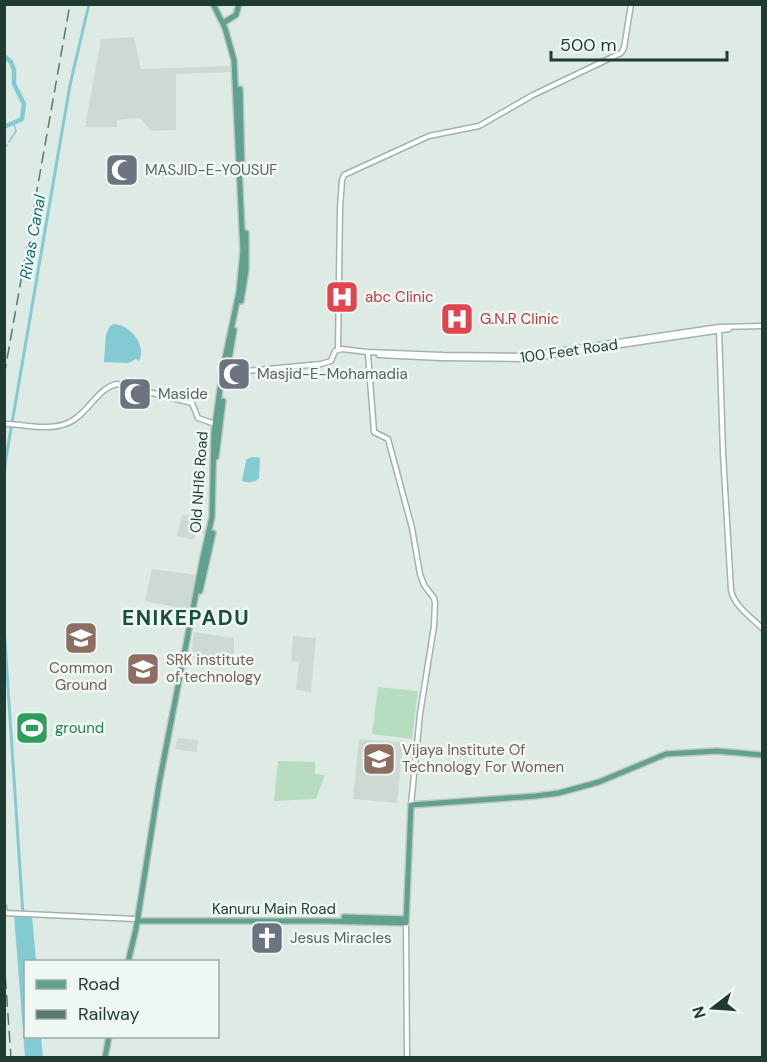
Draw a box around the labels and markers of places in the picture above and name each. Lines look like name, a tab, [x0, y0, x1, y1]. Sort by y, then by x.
mosque icon: MASJID-E-YOUSUF	[104, 152, 140, 188]
place label: MASJID-E-YOUSUF	[145, 160, 277, 180]
hospital icon: abc Clinic	[324, 279, 360, 315]
place label: abc Clinic	[365, 287, 434, 307]
hospital icon: G.N.R Clinic	[439, 301, 475, 337]
place label: G.N.R Clinic	[480, 309, 559, 329]
mosque icon: Masjid-E-Mohamadia	[216, 356, 252, 392]
place label: Masjid-E-Mohamadia	[257, 364, 408, 384]
mosque icon: Maside	[117, 376, 153, 412]
place label: Maside	[158, 384, 208, 404]
school or university icon: Common Ground	[63, 620, 99, 656]
place label: SRK institute of technology	[166, 650, 262, 687]
school or university icon: SRK institute of technology	[125, 651, 161, 687]
place label: Common Ground	[49, 658, 113, 695]
sports icon: ground	[14, 710, 50, 746]
place label: ground	[55, 718, 104, 738]
place label: Vijaya Institute Of Technology For Women	[402, 740, 564, 777]
school or university icon: Vijaya Institute Of Technology For Women	[361, 741, 397, 777]
church icon: Jesus Miracles	[249, 920, 285, 956]
place label: Jesus Miracles	[290, 928, 392, 948]

